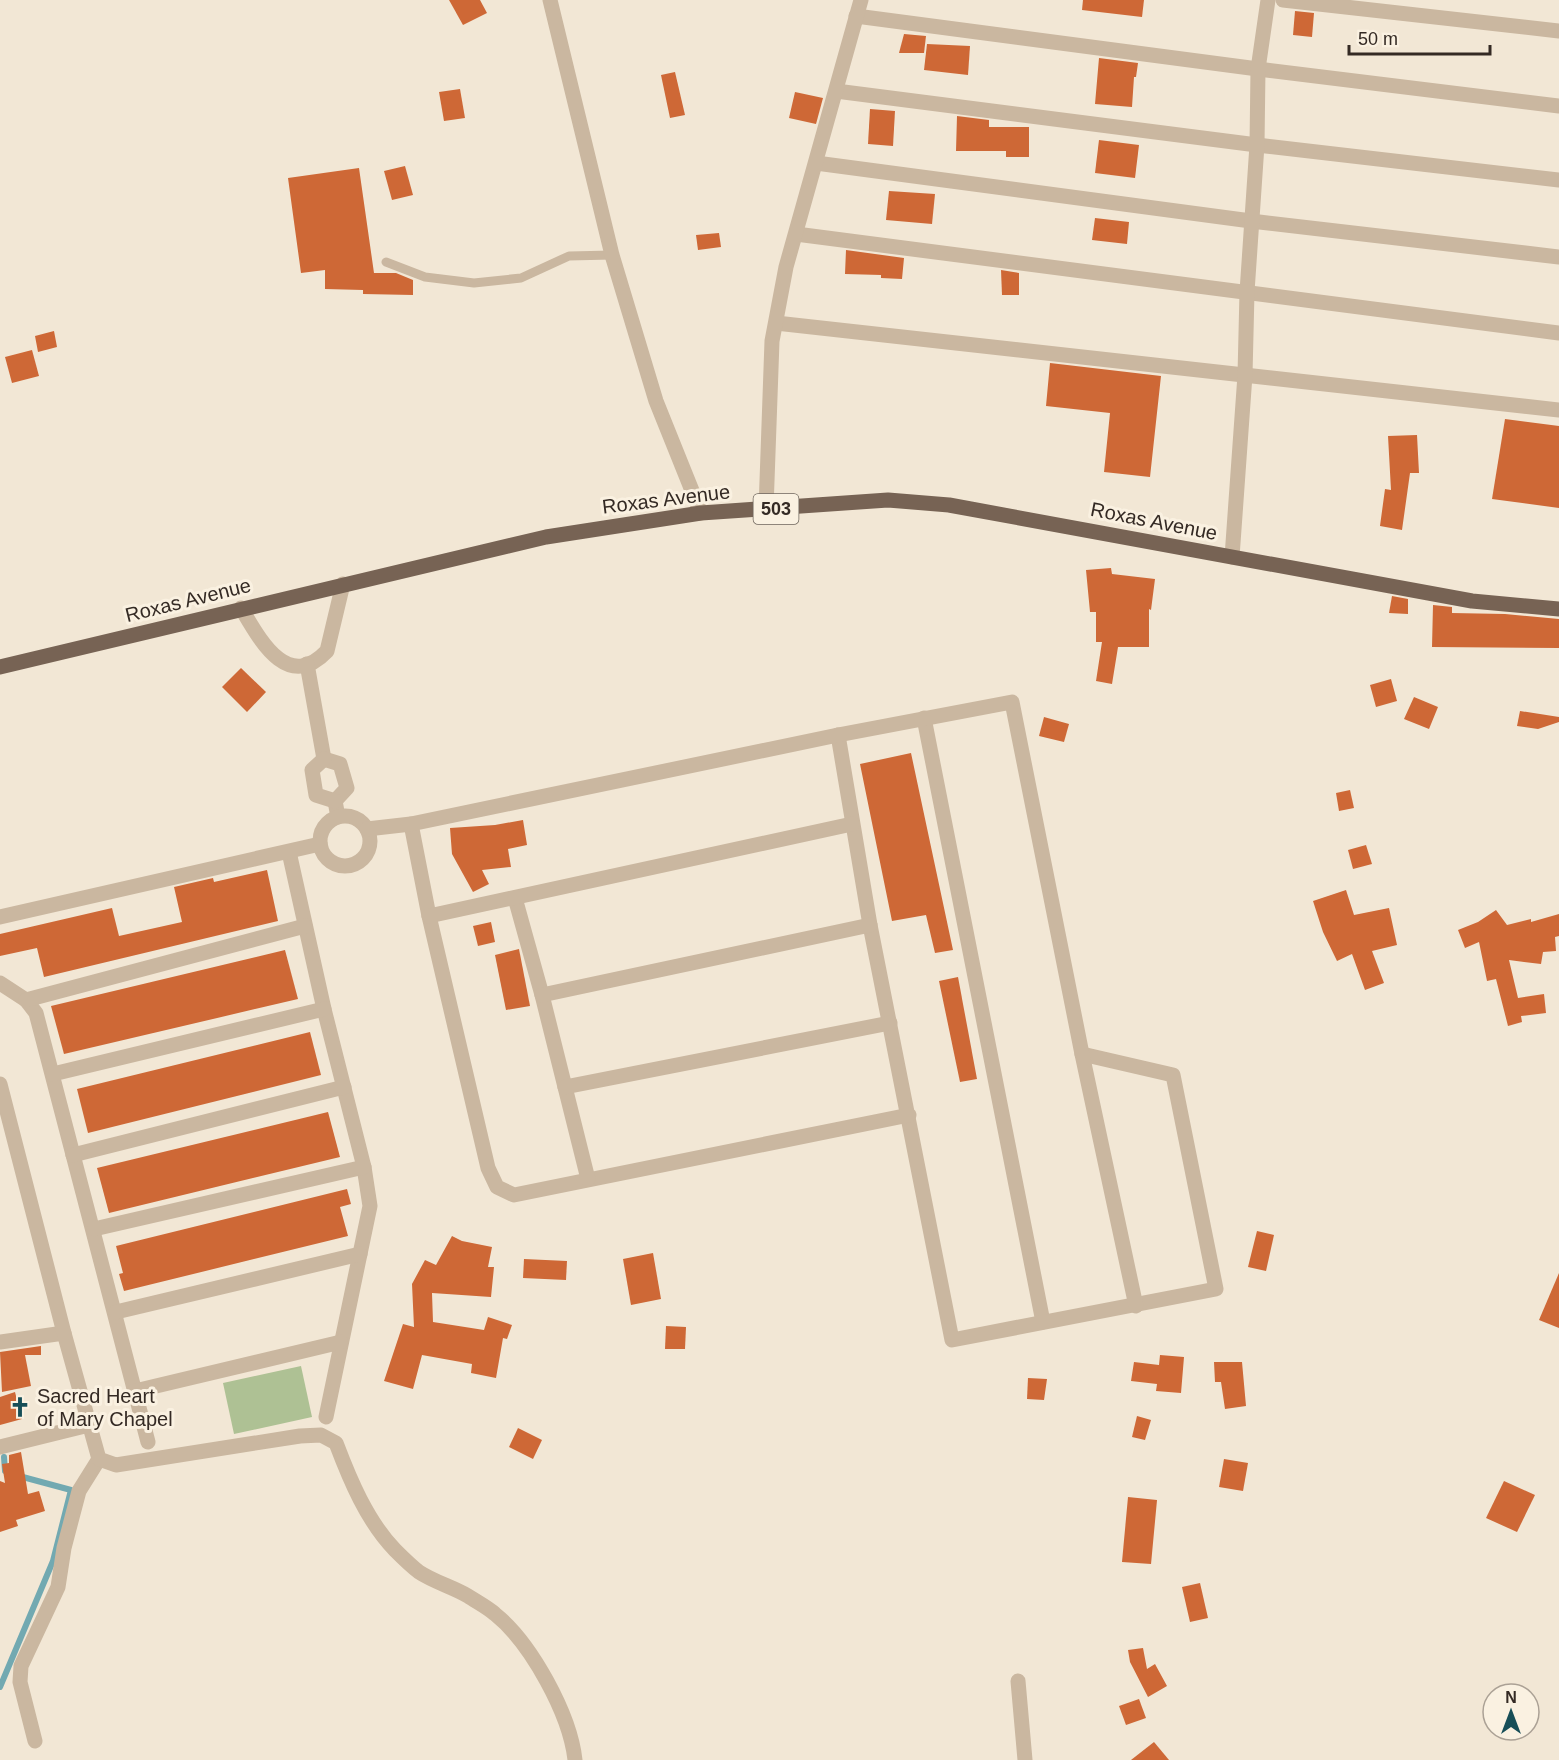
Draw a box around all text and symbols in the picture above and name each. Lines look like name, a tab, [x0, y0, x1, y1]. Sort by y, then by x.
scale bar	[1349, 18, 1490, 56]
text: 50 m	[1358, 29, 1398, 49]
street label: Roxas Avenue	[601, 480, 731, 518]
road number: 503	[754, 494, 798, 524]
street label: Roxas Avenue	[1089, 498, 1219, 544]
street label: Roxas Avenue	[123, 574, 253, 626]
place label: Sacred Heart of Mary Chapel	[37, 1385, 173, 1430]
church icon: Sacred Heart of Mary Chapel	[8, 1395, 32, 1419]
north arrow	[1481, 1682, 1541, 1742]
text: N	[1505, 1689, 1517, 1706]

